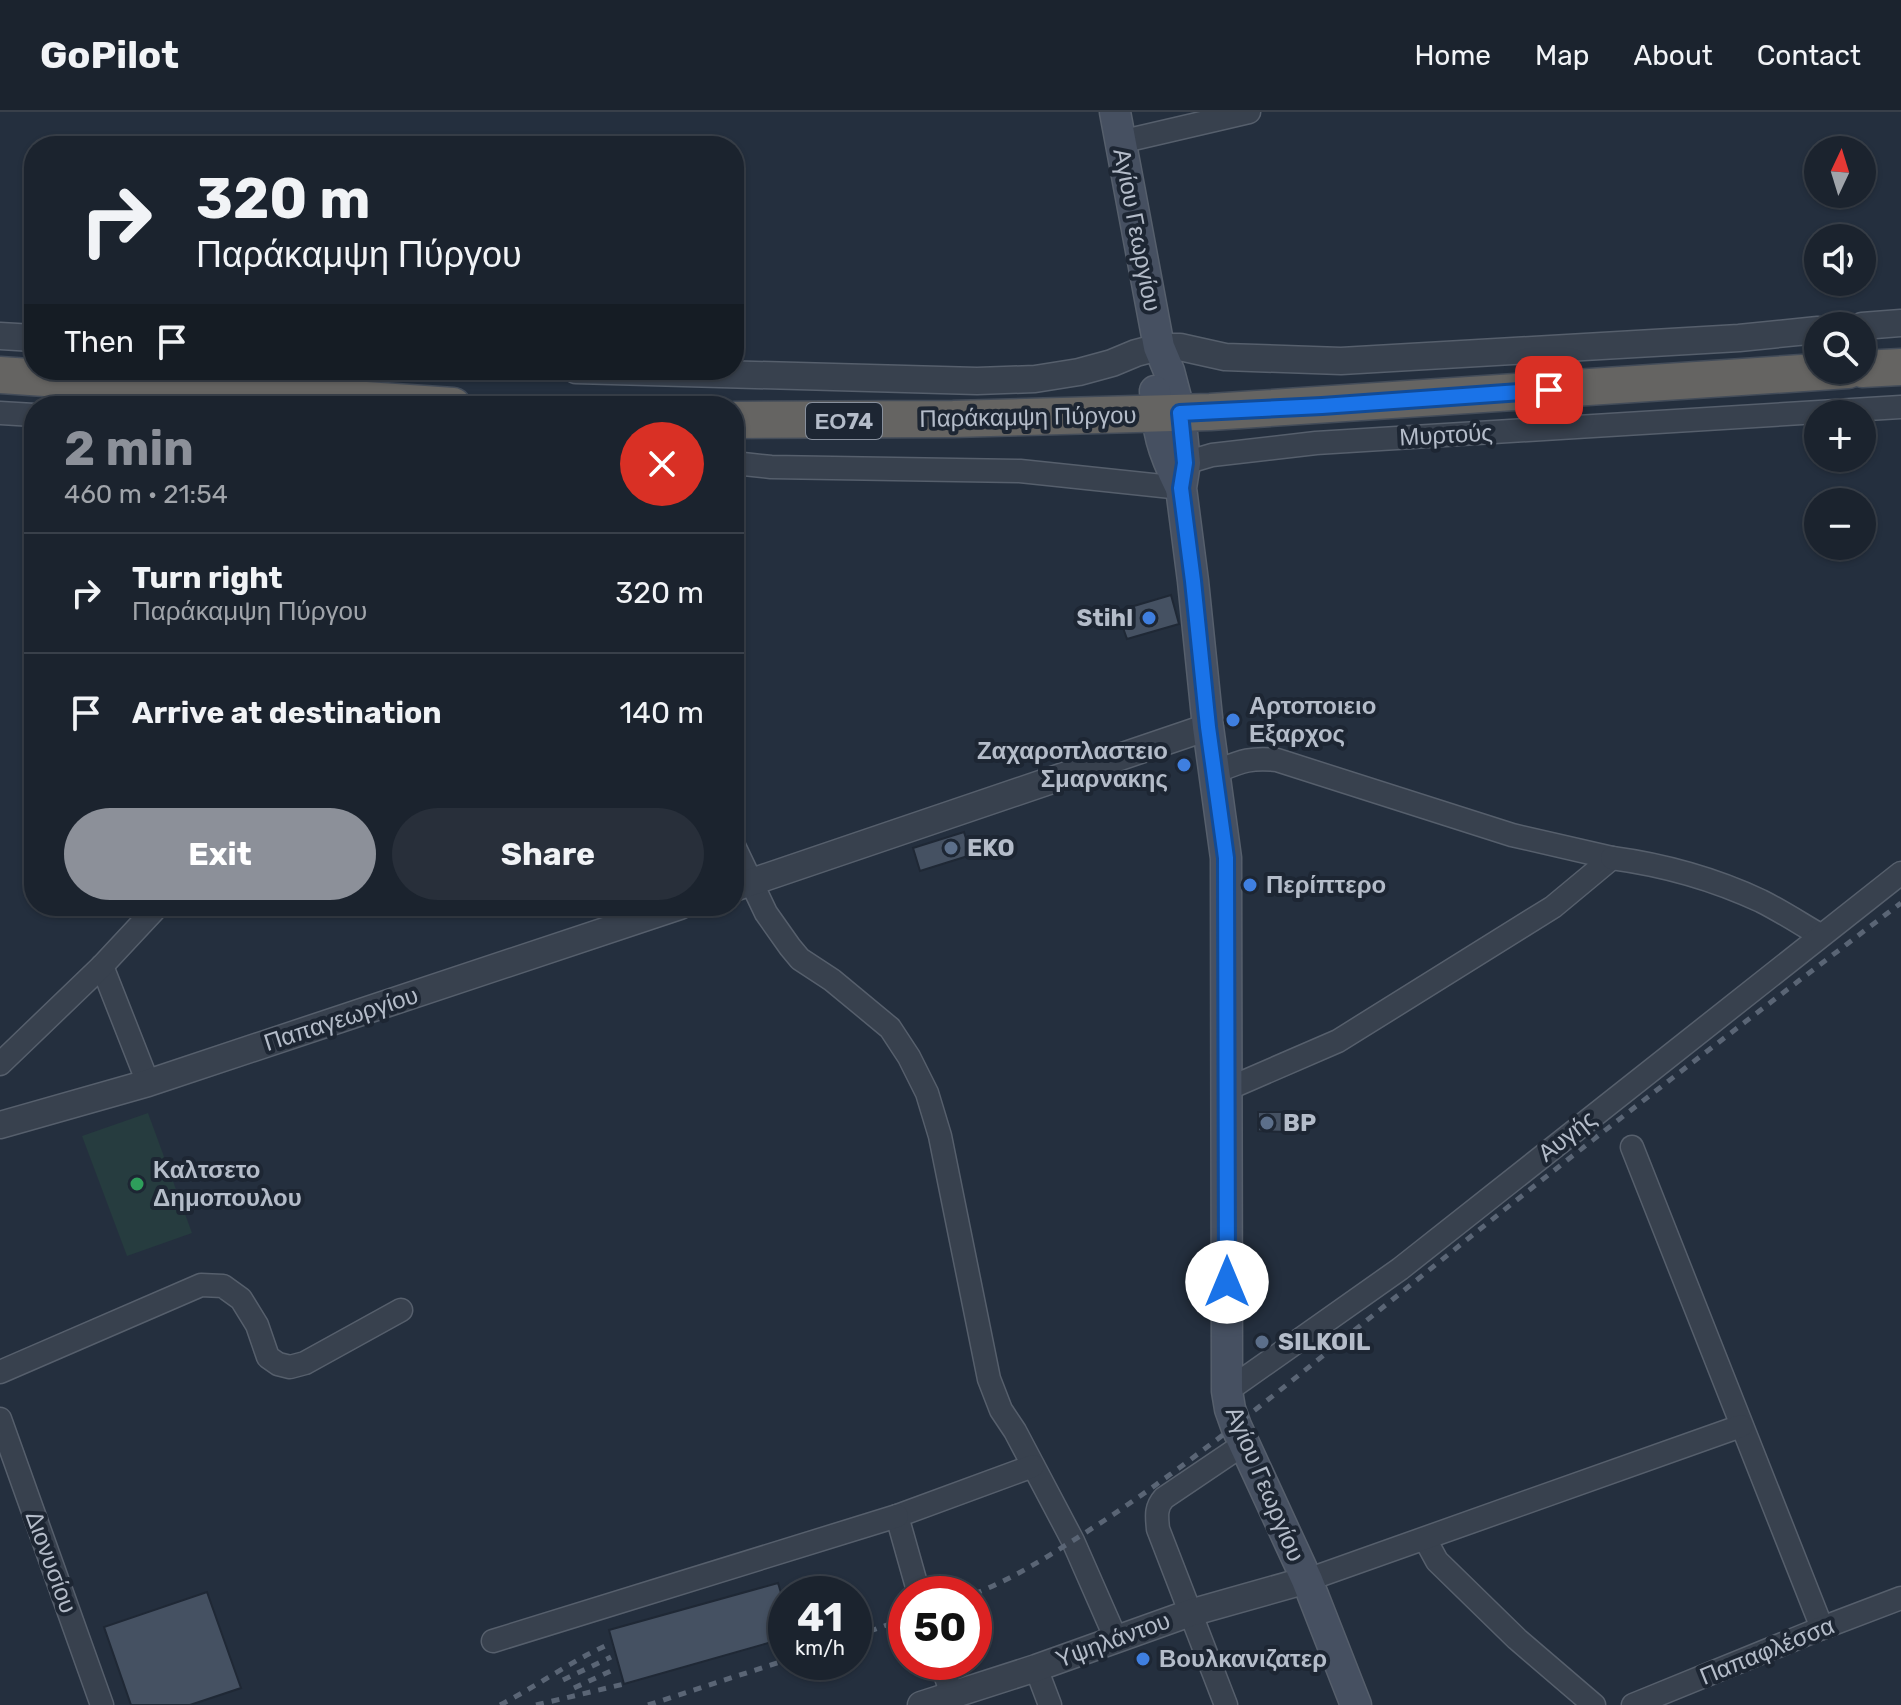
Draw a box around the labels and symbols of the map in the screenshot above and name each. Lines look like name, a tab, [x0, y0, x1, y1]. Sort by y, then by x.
north arrow	[1804, 136, 1876, 208]
street label: Αγίου Γεωργίου	[1107, 146, 1167, 314]
pin	[1515, 356, 1583, 424]
street label: Παράκαμψη Πύργου	[919, 401, 1137, 433]
road number: ΕΟ74	[806, 403, 882, 439]
street label: Μυρτούς	[1399, 419, 1493, 451]
place label: Stihl	[1077, 604, 1133, 632]
marker: Stihl	[1140, 609, 1158, 627]
place label: Αρτοποιειο Εξαρχος	[1249, 692, 1376, 748]
marker: Αρτοποιειο Εξαρχος	[1224, 711, 1242, 729]
place label: Ζαχαροπλαστειο Σμαρνακης	[977, 737, 1168, 793]
marker: Ζαχαροπλαστειο Σμαρνακης	[1175, 756, 1193, 774]
place label: EKO	[967, 834, 1015, 862]
marker: EKO	[942, 839, 960, 857]
place label: Περίπτερο	[1266, 871, 1386, 899]
marker: Περίπτερο	[1241, 876, 1259, 894]
street label: Παπαγεωργίου	[260, 981, 422, 1057]
street label: Αυγής	[1532, 1105, 1602, 1167]
place label: BP	[1283, 1109, 1316, 1137]
marker: BP	[1258, 1114, 1276, 1132]
place label: Καλτσετο Δημοπουλου	[153, 1156, 302, 1212]
marker: Καλτσετο Δημοπουλου	[128, 1175, 146, 1193]
position arrow	[1185, 1240, 1269, 1324]
place label: SILKOIL	[1278, 1328, 1370, 1356]
marker: SILKOIL	[1253, 1333, 1271, 1351]
street label: Αγίου Γεωργίου	[1220, 1402, 1310, 1566]
street label: Διονυσίου	[20, 1507, 82, 1617]
speed limit sign: 50	[888, 1576, 992, 1680]
street label: Υψηλάντου	[1052, 1606, 1174, 1674]
street label: Παπαφλέσσα	[1696, 1611, 1838, 1691]
place label: Βουλκανιζατερ	[1159, 1645, 1327, 1673]
marker: Βουλκανιζατερ	[1134, 1650, 1152, 1668]

